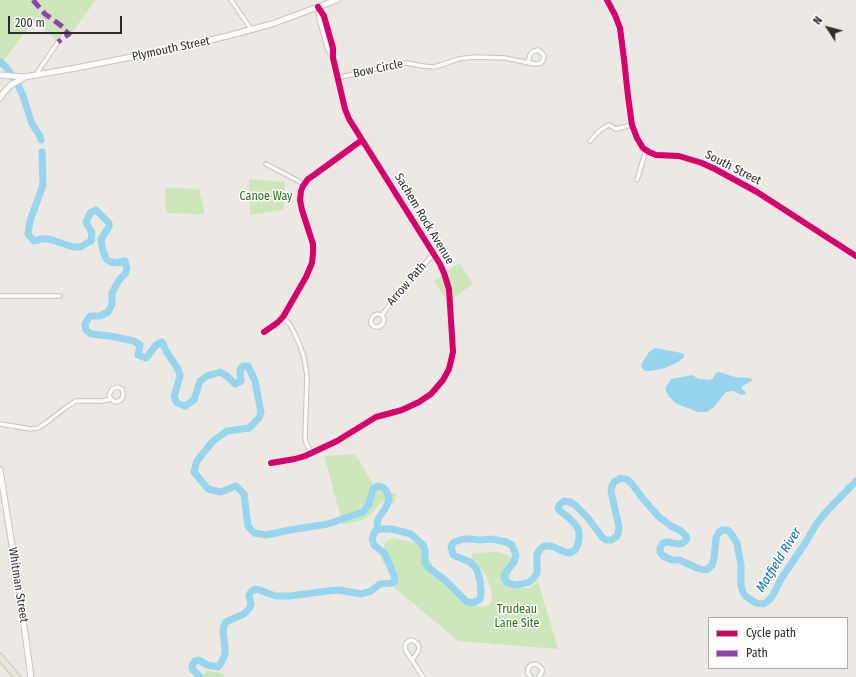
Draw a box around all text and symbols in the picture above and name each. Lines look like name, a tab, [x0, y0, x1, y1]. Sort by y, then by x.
scale bar	[10, 8, 124, 34]
north arrow	[808, 8, 848, 48]
text: N	[811, 14, 825, 27]
text: 200 m	[15, 16, 45, 30]
street label: Plymouth Street	[131, 34, 211, 64]
street label: Bow Circle	[352, 57, 404, 81]
street label: South Street	[703, 148, 763, 188]
street label: Sachem Rock Avenue	[391, 171, 457, 267]
park label: Canoe Way	[240, 190, 292, 204]
street label: Arrow Path	[384, 259, 430, 309]
water label: Matfield River	[753, 525, 805, 595]
street label: Whitman Street	[5, 546, 31, 624]
park label: Trudeau Lane Site	[495, 603, 539, 631]
legend	[708, 617, 848, 669]
text: Cycle path	[746, 626, 796, 640]
text: Path	[746, 646, 768, 660]

